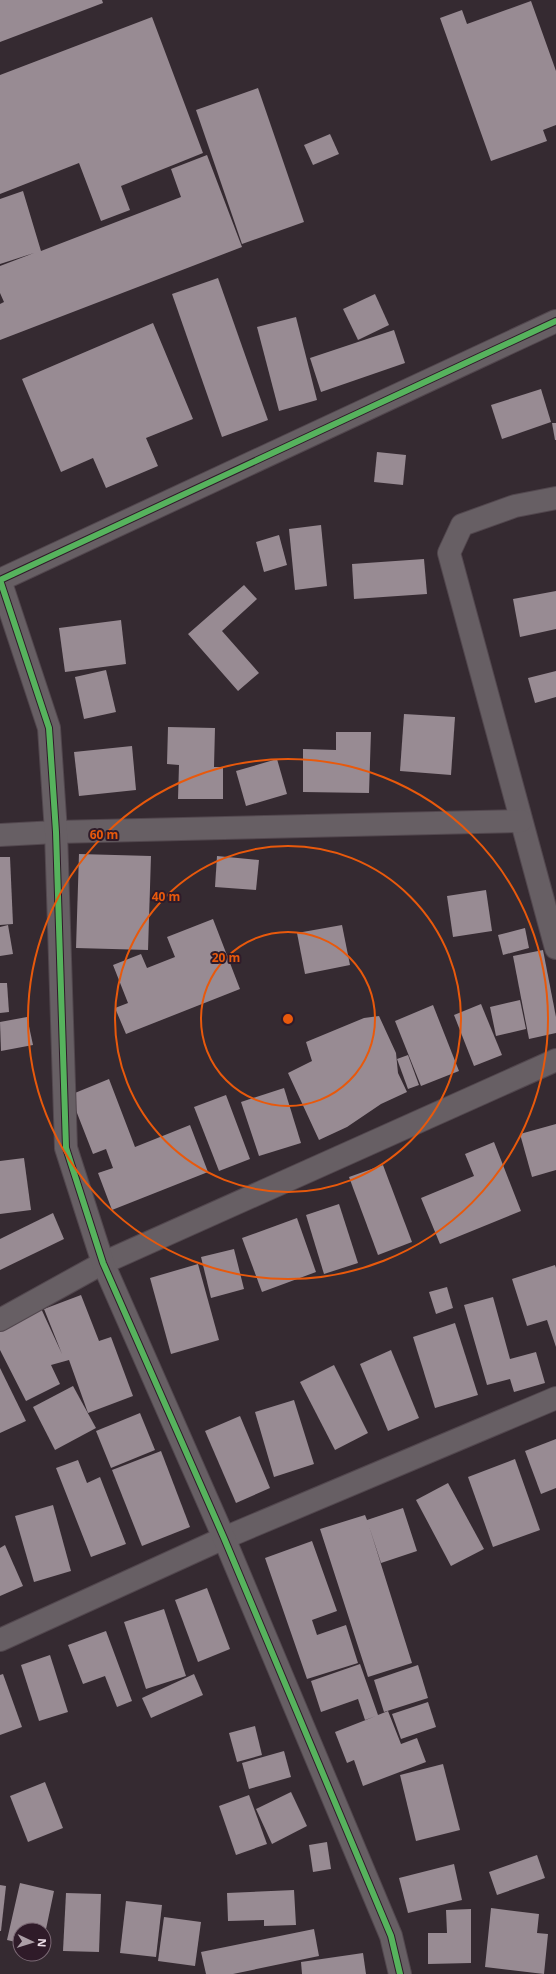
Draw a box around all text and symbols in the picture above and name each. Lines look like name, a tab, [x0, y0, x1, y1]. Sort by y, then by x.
text: 60 m	[90, 826, 118, 843]
text: 40 m	[152, 888, 180, 905]
text: 20 m	[212, 949, 240, 966]
centre of rings	[281, 1012, 295, 1026]
north arrow	[12, 1922, 52, 1962]
text: N	[35, 1938, 50, 1948]

